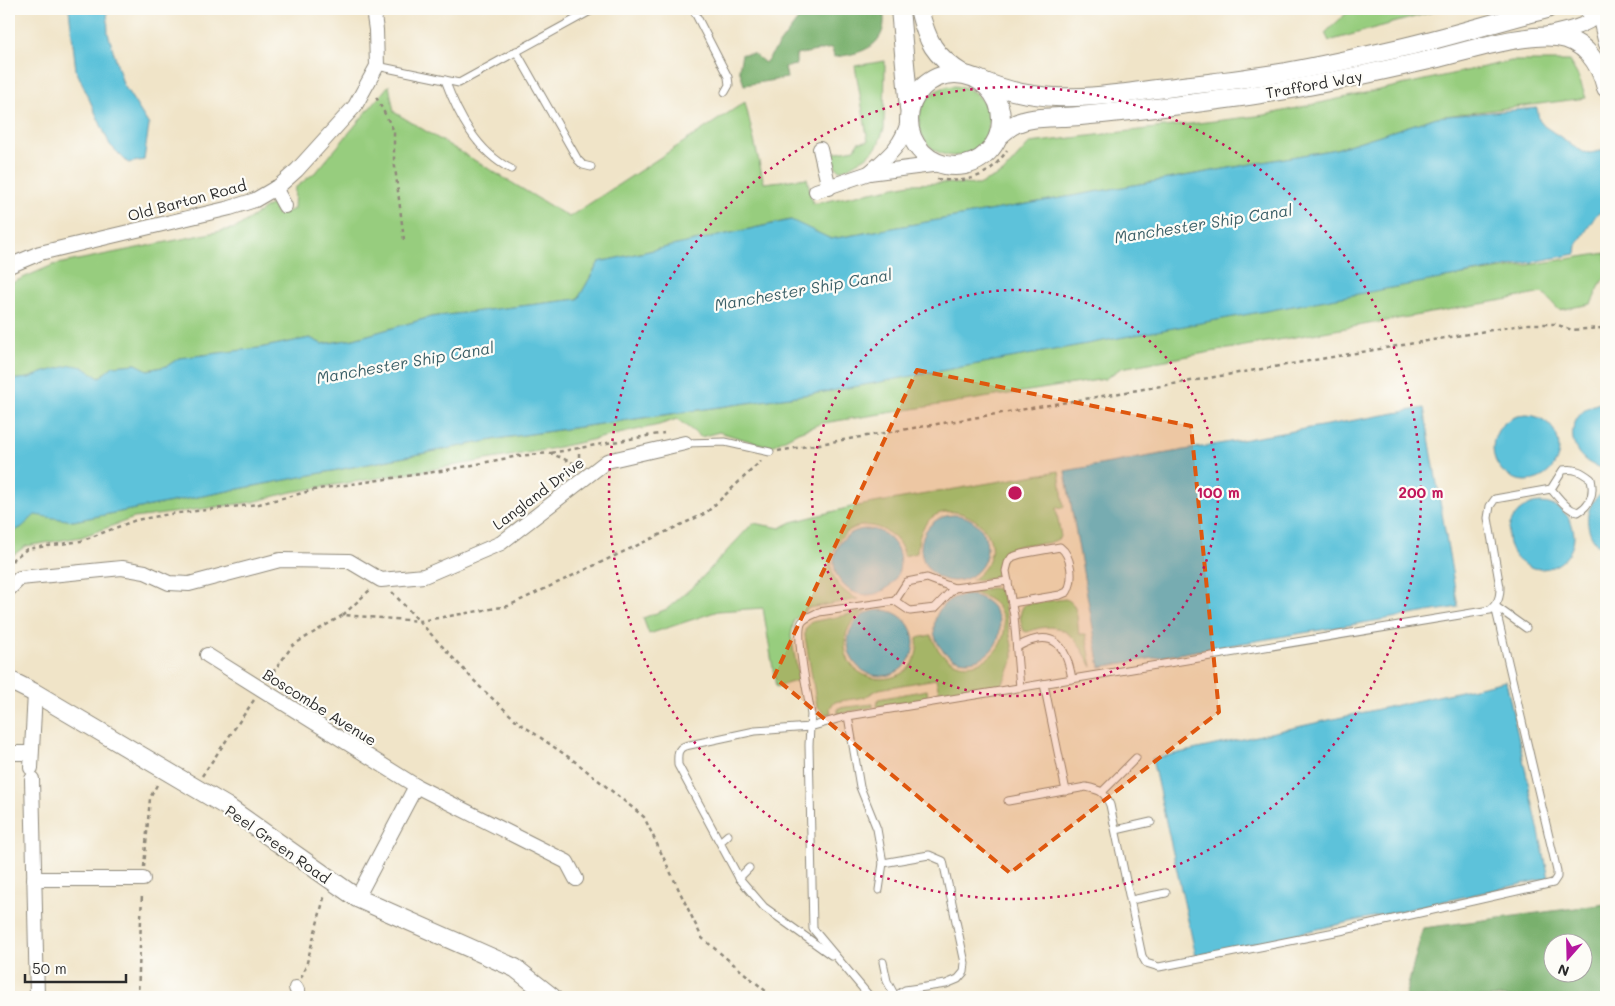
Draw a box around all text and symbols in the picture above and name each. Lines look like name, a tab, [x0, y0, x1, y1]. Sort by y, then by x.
street label: Trafford Way	[1264, 66, 1364, 102]
street label: Old Barton Road	[125, 175, 249, 225]
water label: Manchester Ship Canal	[1112, 199, 1294, 247]
water label: Manchester Ship Canal	[713, 263, 893, 315]
water label: Manchester Ship Canal	[315, 336, 495, 388]
street label: Langland Drive	[488, 452, 588, 534]
text: 100 m	[1196, 482, 1240, 502]
text: 200 m	[1399, 482, 1444, 502]
centre of rings	[1006, 484, 1024, 502]
street label: Boscombe Avenue	[259, 664, 381, 750]
street label: Peel Green Road	[221, 800, 335, 888]
north arrow	[1542, 934, 1592, 984]
scale bar	[25, 951, 126, 983]
text: 50 m	[32, 958, 67, 978]
text: N	[1555, 960, 1572, 981]

